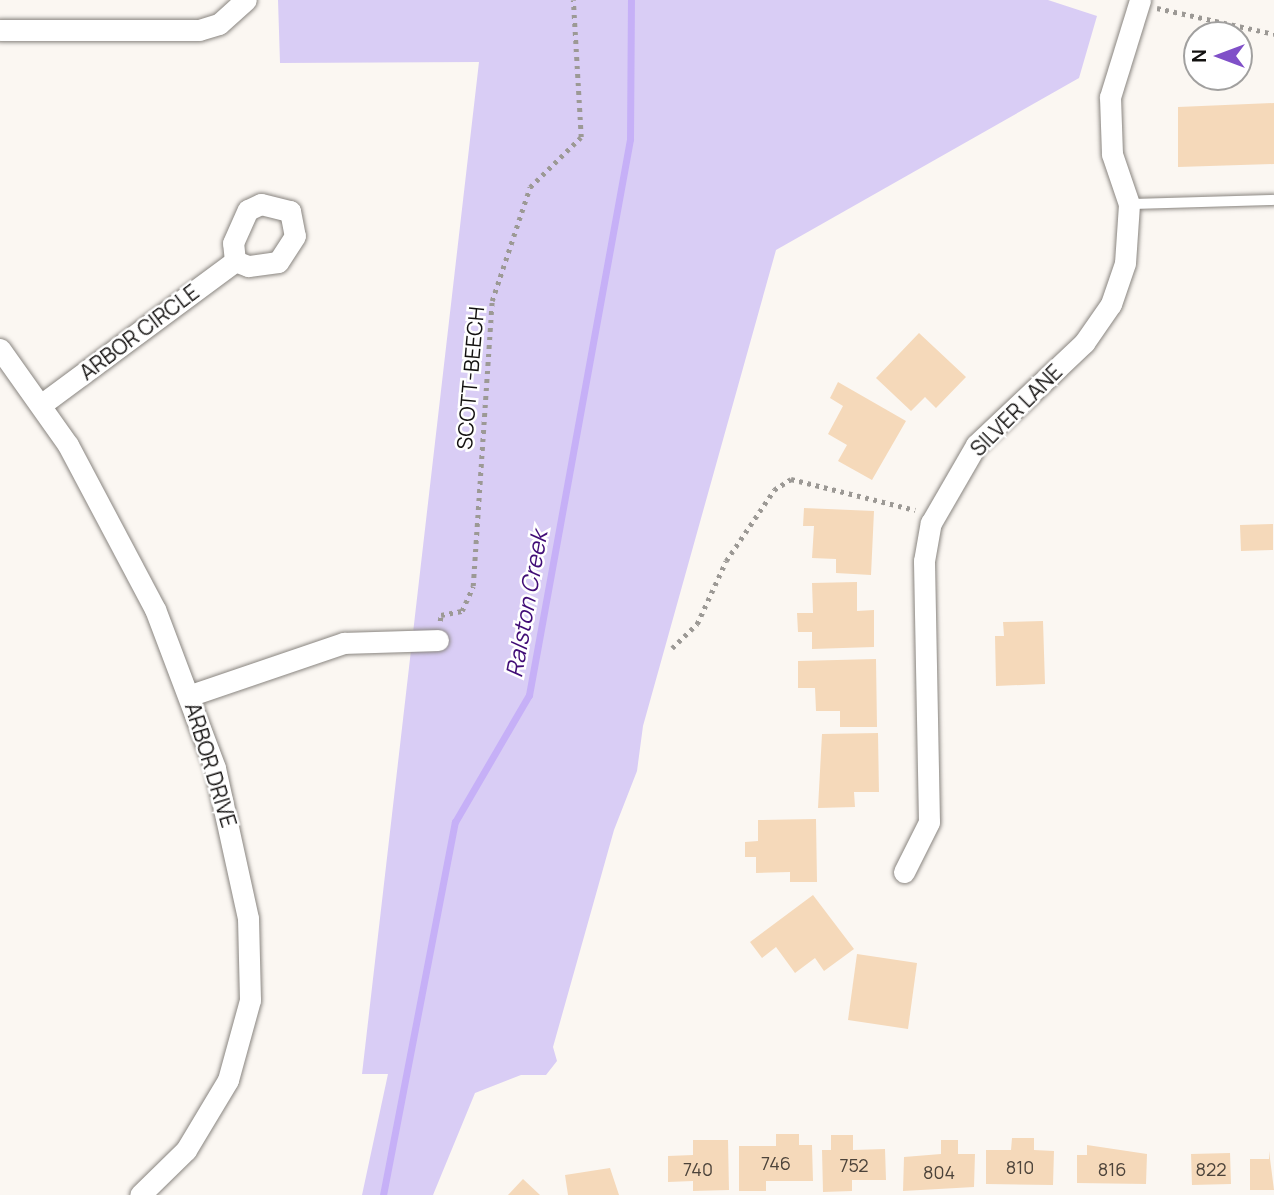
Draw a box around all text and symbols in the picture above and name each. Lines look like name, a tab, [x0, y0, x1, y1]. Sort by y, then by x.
north arrow	[1183, 21, 1253, 91]
text: N	[1186, 49, 1212, 63]
street label: ARBOR CIRCLE	[74, 279, 204, 385]
street label: SCOTT-BEECH	[451, 305, 489, 451]
street label: SILVER LANE	[965, 359, 1067, 461]
water label: Ralston Creek	[500, 529, 552, 679]
street label: ARBOR DRIVE	[180, 700, 242, 830]
house number: 746	[761, 1152, 791, 1174]
house number: 752	[839, 1154, 869, 1176]
house number: 810	[1006, 1156, 1034, 1178]
house number: 740	[683, 1158, 713, 1180]
house number: 816	[1098, 1158, 1126, 1180]
house number: 822	[1196, 1158, 1226, 1180]
house number: 804	[923, 1161, 955, 1183]

